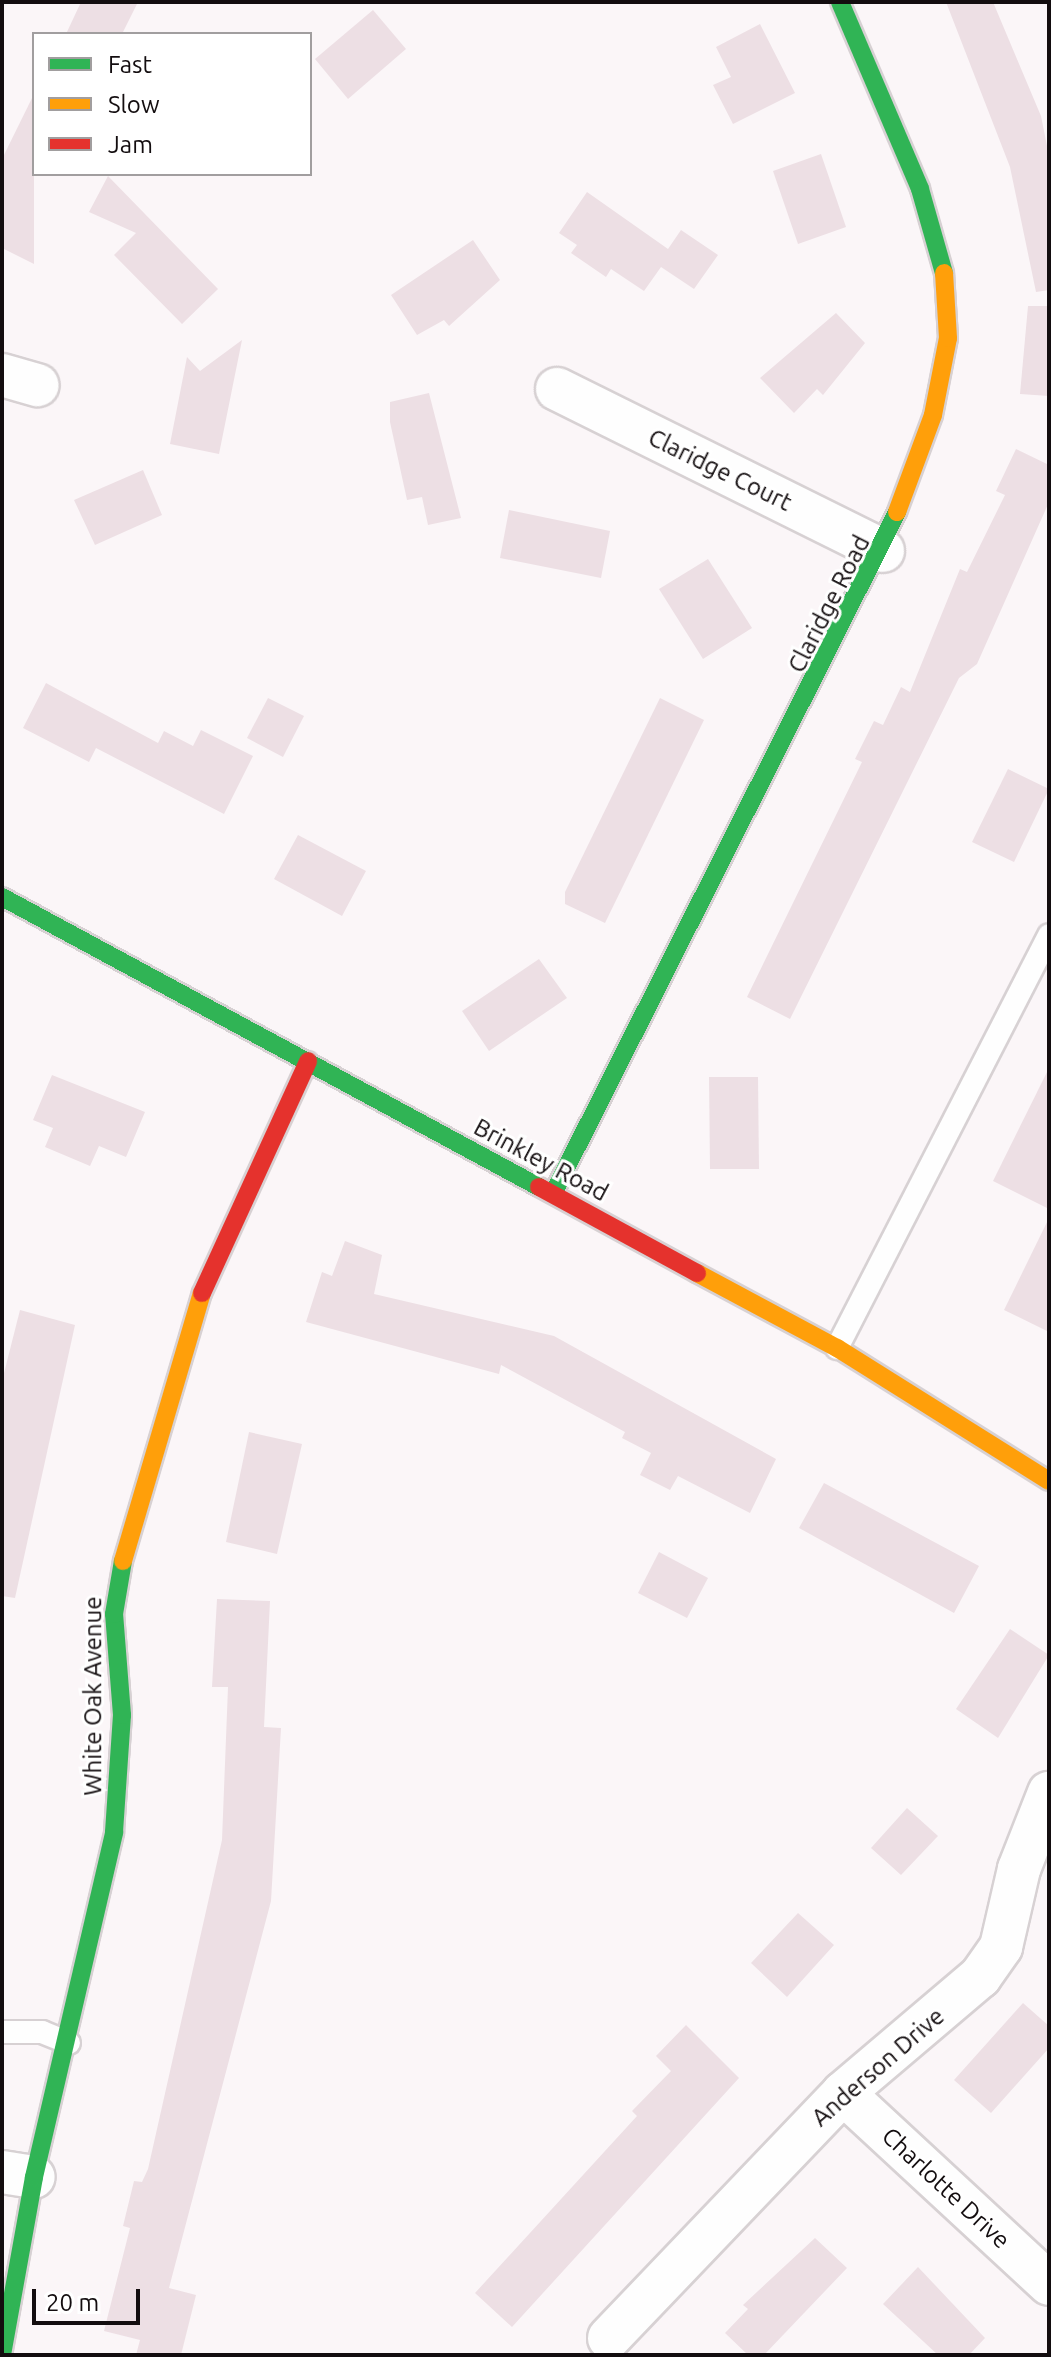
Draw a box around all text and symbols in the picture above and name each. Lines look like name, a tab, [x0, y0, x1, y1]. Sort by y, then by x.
legend	[32, 32, 312, 176]
text: Fast	[108, 51, 152, 78]
text: Slow	[108, 91, 160, 118]
text: Jam	[108, 131, 153, 158]
street label: Claridge Court	[644, 423, 796, 517]
street label: Claridge Road	[782, 531, 876, 677]
street label: Brinkley Road	[469, 1113, 613, 1207]
street label: White Oak Avenue	[79, 1596, 107, 1796]
street label: Anderson Drive	[806, 2002, 950, 2132]
street label: Charlotte Drive	[876, 2121, 1016, 2255]
scale bar	[36, 2273, 144, 2323]
text: 20 m	[46, 2289, 99, 2316]

